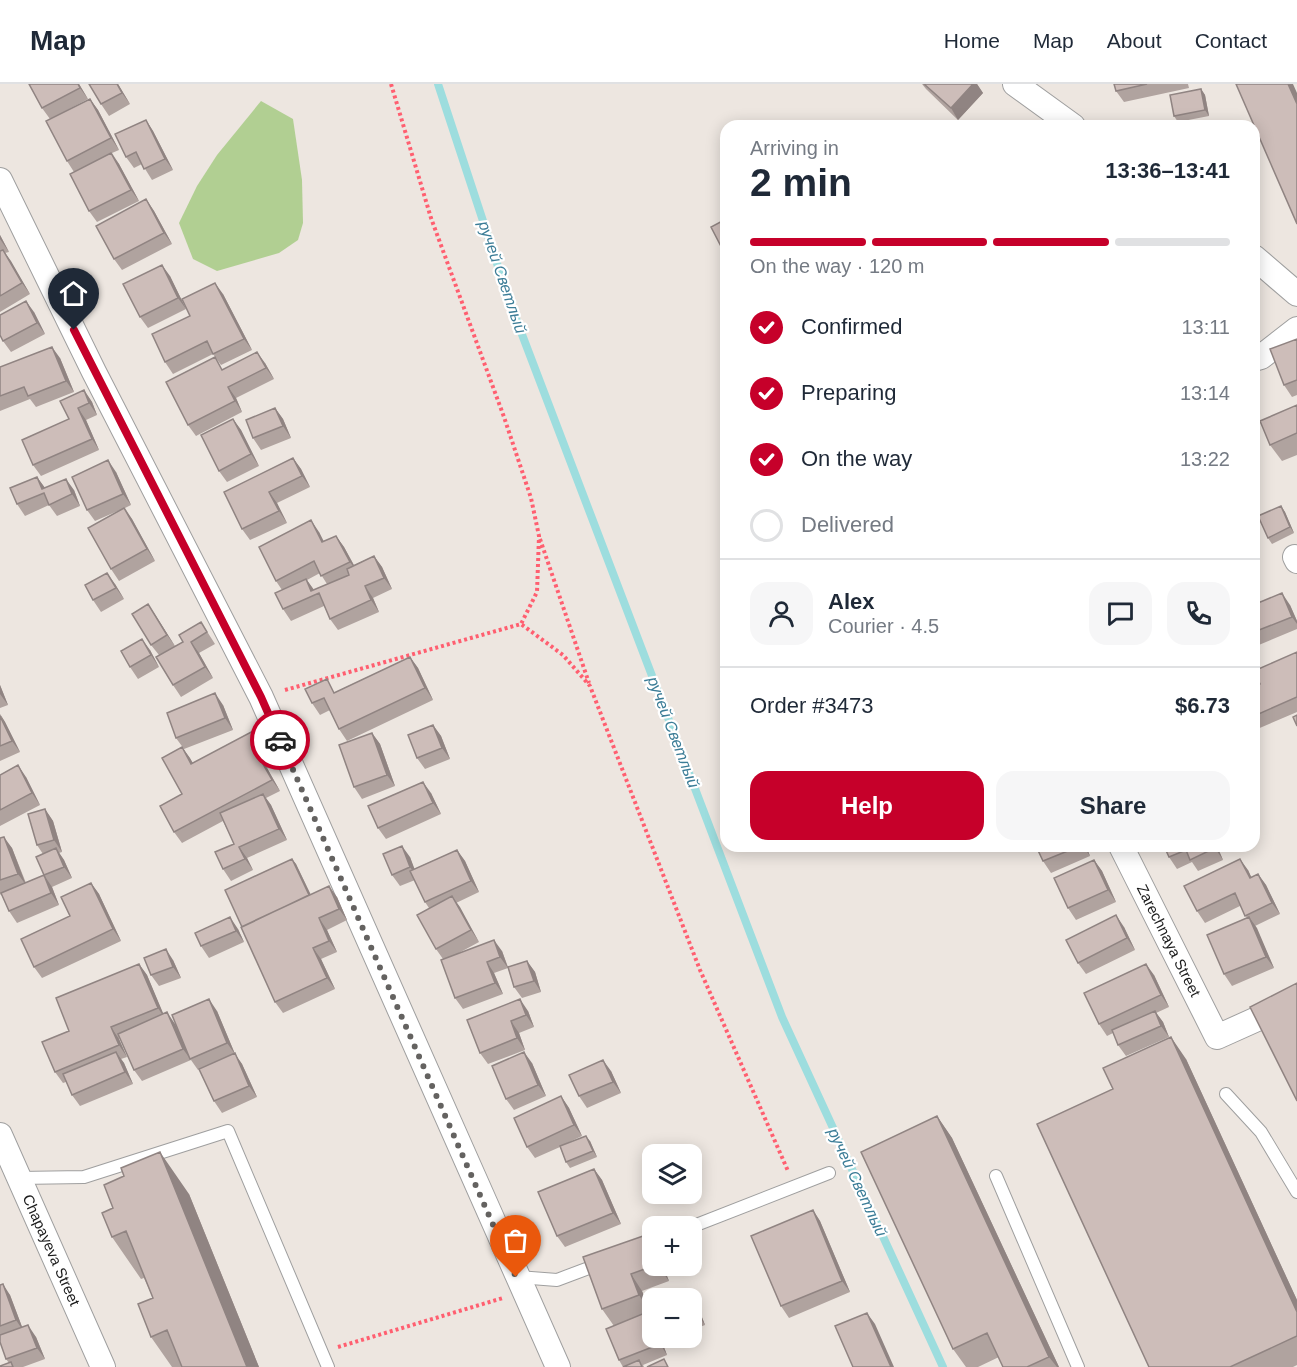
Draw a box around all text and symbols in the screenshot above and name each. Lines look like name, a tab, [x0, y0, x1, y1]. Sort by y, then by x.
text: Map	[30, 25, 86, 56]
text: Home	[944, 29, 1000, 52]
text: Map	[1033, 29, 1074, 52]
text: About	[1107, 29, 1162, 52]
text: Contact	[1195, 29, 1267, 52]
text: Arriving in	[750, 137, 839, 159]
text: 13:36–13:41	[1105, 158, 1230, 183]
text: 2 min	[750, 161, 852, 204]
water label: ручей Светлый	[475, 218, 530, 336]
text: On the way · 120 m	[750, 255, 925, 277]
pin	[48, 268, 99, 330]
icon: home	[57, 277, 90, 310]
icon: check	[750, 311, 783, 344]
text: Confirmed	[801, 314, 902, 339]
text: 13:11	[1181, 316, 1230, 338]
icon: check	[750, 377, 783, 410]
text: Preparing	[801, 380, 896, 405]
text: 13:14	[1180, 382, 1230, 404]
icon: check	[750, 443, 783, 476]
text: On the way	[801, 446, 912, 471]
text: 13:22	[1180, 448, 1230, 470]
text: Delivered	[801, 512, 894, 537]
button: person	[750, 582, 813, 645]
button: chat	[1089, 582, 1152, 645]
button: phone	[1167, 582, 1230, 645]
text: Alex	[828, 589, 874, 614]
text: Courier · 4.5	[828, 615, 939, 637]
water label: ручей Светлый	[644, 673, 703, 790]
text: Order #3473	[750, 693, 874, 718]
text: $6.73	[1175, 693, 1230, 718]
courier	[250, 710, 310, 770]
icon: car	[264, 724, 297, 757]
button: Help	[750, 771, 984, 840]
button: Share	[996, 771, 1230, 840]
street label: Zarechnaya Street	[1134, 882, 1205, 1000]
water label: ручей Светлый	[825, 1124, 890, 1239]
map controls	[642, 1144, 702, 1348]
button: layers	[642, 1144, 702, 1204]
street label: Chapayeva Street	[19, 1192, 84, 1309]
pin	[490, 1215, 541, 1277]
button: +	[642, 1216, 702, 1276]
icon: bag	[499, 1224, 532, 1257]
button: −	[642, 1288, 702, 1348]

